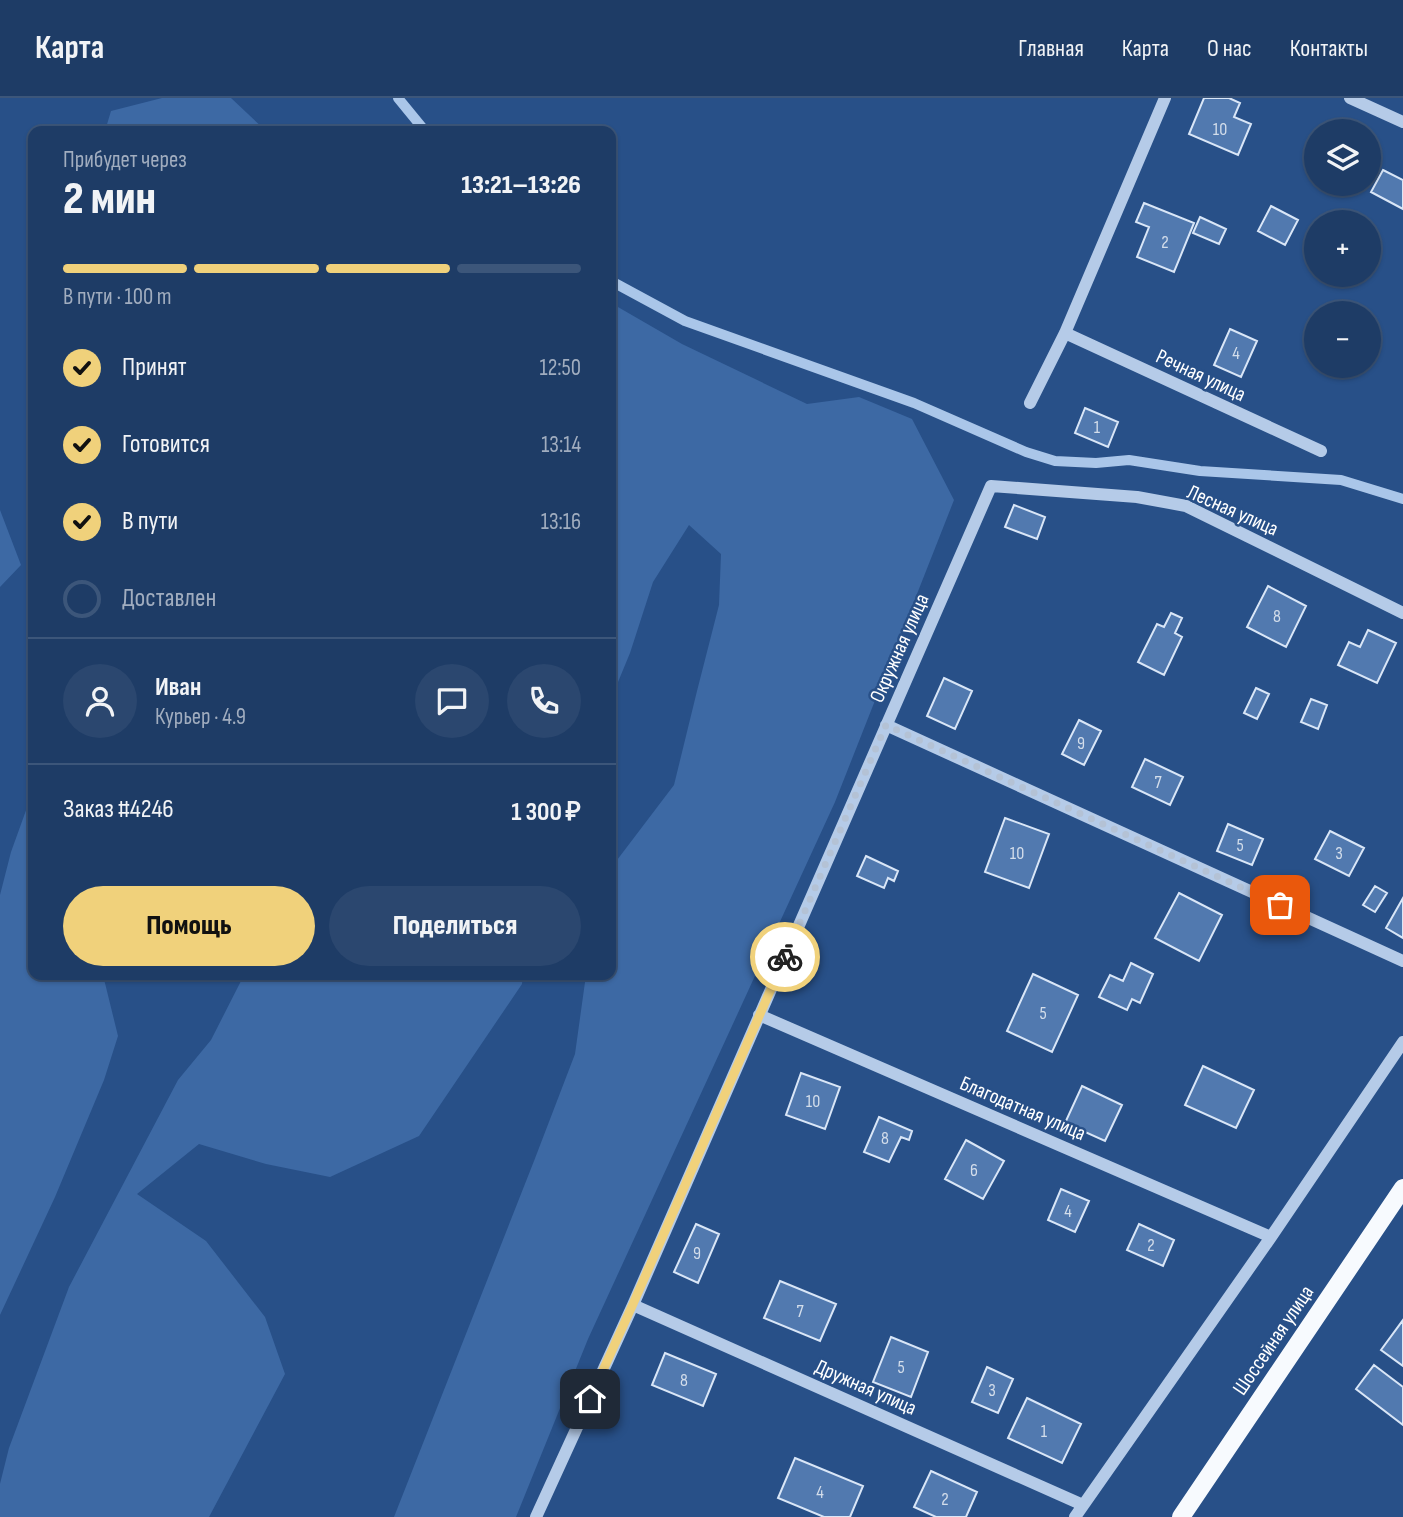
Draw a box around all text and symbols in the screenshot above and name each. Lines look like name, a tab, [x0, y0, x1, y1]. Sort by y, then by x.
text: Карта	[35, 28, 104, 68]
text: Главная	[1018, 34, 1084, 63]
text: Карта	[1122, 34, 1169, 63]
text: О нас	[1207, 34, 1252, 63]
text: Контакты	[1290, 34, 1368, 63]
house number: 10	[1213, 119, 1227, 140]
map controls	[1304, 119, 1381, 378]
button: layers	[1304, 119, 1381, 196]
text: Прибудет через	[63, 146, 187, 174]
text: 13:21–13:26	[461, 170, 581, 201]
text: 2 мин	[63, 172, 156, 227]
button: +	[1304, 210, 1381, 287]
house number: 2	[1161, 232, 1169, 253]
text: В пути · 100 m	[63, 283, 172, 311]
button: −	[1304, 301, 1381, 378]
house number: 4	[1232, 343, 1240, 364]
street label: Речная улица	[1152, 344, 1250, 407]
icon: check	[63, 349, 101, 387]
text: Принят	[122, 352, 187, 383]
text: 12:50	[539, 354, 581, 382]
house number: 1	[1094, 417, 1101, 438]
icon: check	[63, 426, 101, 464]
text: Готовится	[122, 429, 210, 460]
text: 13:14	[541, 431, 581, 459]
street label: Лесная улица	[1183, 479, 1282, 542]
icon: check	[63, 503, 101, 541]
text: В пути	[122, 506, 178, 537]
text: 13:16	[541, 508, 581, 536]
text: Доставлен	[122, 583, 216, 614]
street label: Окружная улица	[864, 590, 935, 706]
house number: 8	[1273, 606, 1281, 627]
button: person	[63, 664, 137, 738]
button: chat	[415, 664, 489, 738]
button: phone	[507, 664, 581, 738]
text: Иван	[155, 672, 201, 703]
text: Курьер · 4.9	[155, 703, 246, 731]
house number: 9	[1077, 733, 1085, 754]
house number: 7	[1154, 772, 1162, 793]
text: Заказ #4246	[63, 794, 174, 825]
text: 1 300 ₽	[511, 797, 581, 828]
house number: 5	[1236, 835, 1244, 856]
house number: 10	[1010, 843, 1024, 864]
house number: 3	[1335, 843, 1343, 864]
pin	[1250, 875, 1310, 935]
button: Помощь	[63, 886, 315, 966]
button: Поделиться	[329, 886, 581, 966]
icon: bag	[1261, 886, 1299, 924]
courier	[750, 922, 820, 992]
icon: bike	[766, 938, 804, 976]
house number: 5	[1039, 1003, 1047, 1024]
street label: Благодатная улица	[956, 1071, 1089, 1146]
house number: 10	[806, 1091, 820, 1112]
house number: 8	[881, 1128, 889, 1149]
house number: 6	[970, 1160, 978, 1181]
house number: 4	[1064, 1201, 1072, 1222]
house number: 2	[1147, 1235, 1155, 1256]
house number: 9	[693, 1243, 701, 1264]
street label: Шоссейная улица	[1228, 1281, 1319, 1400]
house number: 7	[796, 1301, 804, 1322]
street label: Дружная улица	[811, 1354, 920, 1421]
house number: 5	[897, 1357, 905, 1378]
pin	[560, 1369, 620, 1429]
house number: 8	[680, 1370, 688, 1391]
icon: home	[571, 1380, 609, 1418]
house number: 3	[988, 1380, 996, 1401]
house number: 1	[1041, 1421, 1048, 1442]
house number: 4	[816, 1482, 824, 1503]
house number: 2	[941, 1489, 949, 1510]

